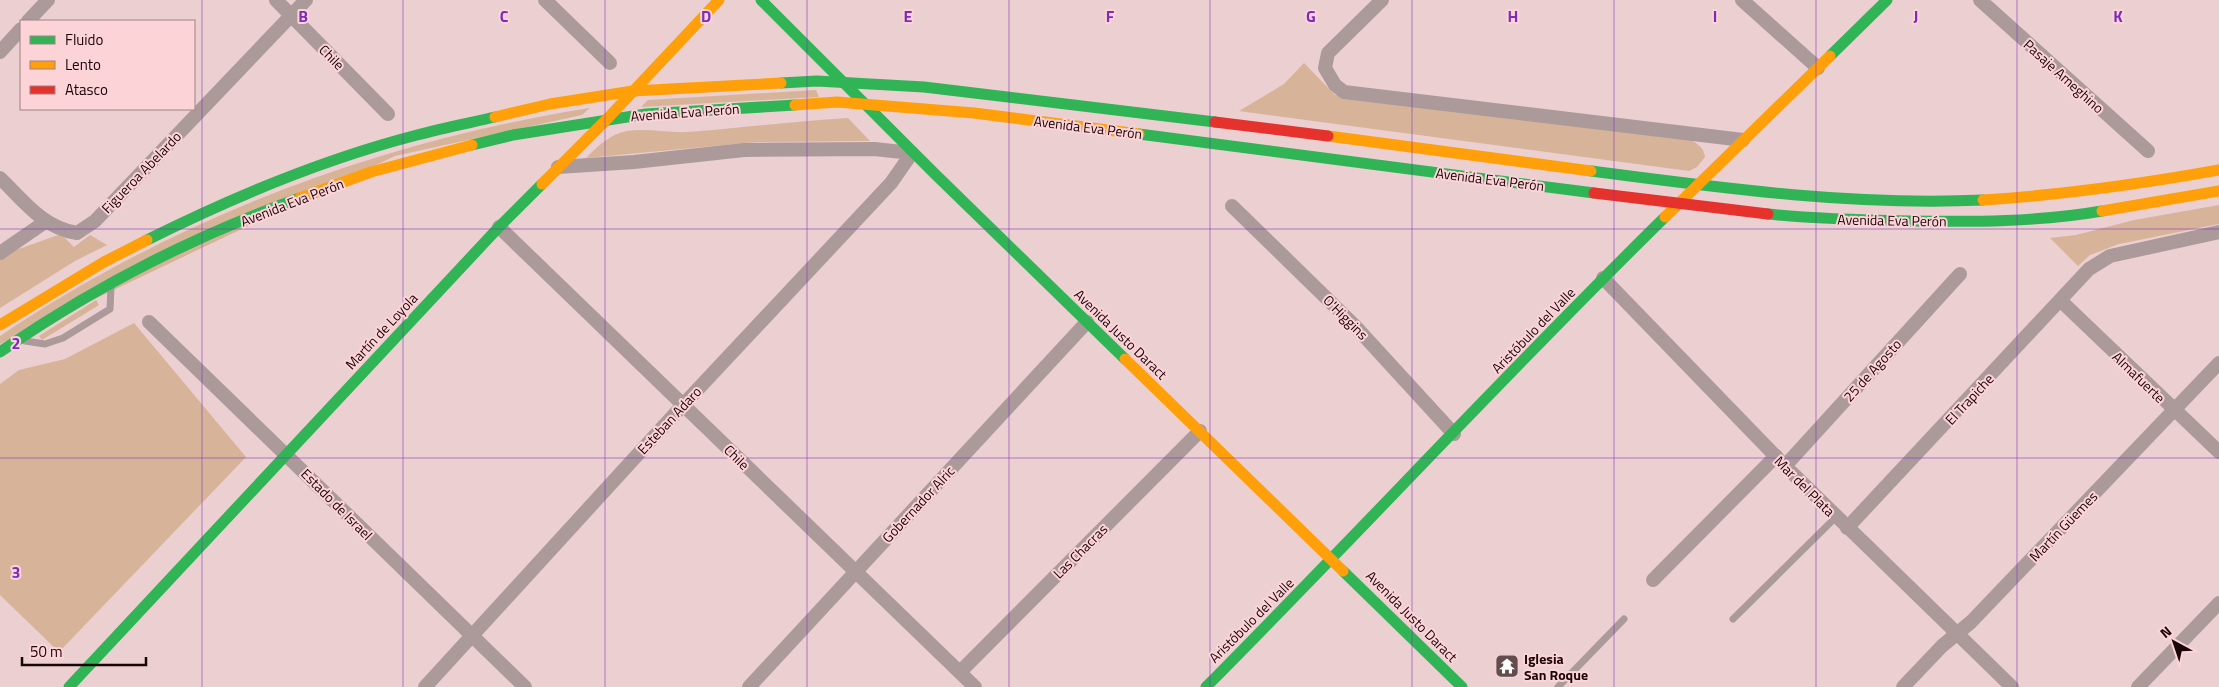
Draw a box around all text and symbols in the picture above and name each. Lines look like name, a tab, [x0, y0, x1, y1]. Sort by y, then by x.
text: B	[298, 4, 308, 28]
text: C	[500, 4, 509, 28]
text: D	[701, 4, 711, 28]
text: E	[904, 4, 913, 28]
text: F	[1106, 4, 1115, 28]
text: G	[1306, 4, 1316, 28]
text: H	[1508, 4, 1518, 28]
text: I	[1713, 4, 1717, 28]
text: J	[1914, 4, 1918, 28]
text: K	[2113, 4, 2123, 28]
legend	[20, 20, 195, 110]
text: Fluido	[65, 28, 104, 51]
street label: Pasaje Ameghino	[2019, 34, 2109, 118]
street label: Chile	[314, 39, 350, 75]
text: Lento	[65, 53, 101, 76]
text: Atasco	[65, 78, 108, 101]
street label: Avenida Eva Perón	[630, 98, 740, 126]
street label: Avenida Eva Perón	[1033, 110, 1143, 144]
street label: Figueroa Abelardo	[96, 126, 186, 218]
street label: Avenida Eva Perón	[1435, 162, 1545, 196]
street label: Avenida Eva Perón	[237, 173, 347, 231]
street label: Avenida Eva Perón	[1837, 209, 1947, 231]
street label: Aristóbulo del Valle	[1486, 282, 1580, 378]
street label: Avenida Justo Daract	[1070, 284, 1172, 384]
street label: Martín de Loyola	[340, 288, 422, 374]
street label: O'Higgins	[1319, 290, 1373, 344]
text: 2	[12, 331, 20, 355]
street label: 25 de Agosto	[1838, 334, 1906, 406]
street label: Almafuerte	[2108, 346, 2170, 408]
street label: El Trapiche	[1940, 369, 1998, 429]
street label: Esteban Adaro	[632, 381, 706, 459]
street label: Chile	[719, 440, 755, 474]
street label: Mar del Plata	[1770, 451, 1840, 521]
street label: Gobernador Alric	[877, 461, 959, 547]
street label: Estado de Israel	[296, 463, 378, 545]
street label: Martín Güemes	[2024, 486, 2102, 566]
street label: Las Chacras	[1048, 519, 1112, 583]
text: 3	[12, 560, 20, 584]
street label: Avenida Justo Daract	[1361, 565, 1463, 667]
street label: Aristóbulo del Valle	[1204, 573, 1298, 667]
north arrow	[2149, 617, 2199, 667]
text: N	[2155, 620, 2176, 643]
scale bar	[22, 634, 146, 666]
text: 50 m	[30, 640, 63, 663]
place label: Iglesia San Roque	[1524, 648, 1588, 685]
temple icon: Iglesia San Roque	[1494, 653, 1520, 679]

